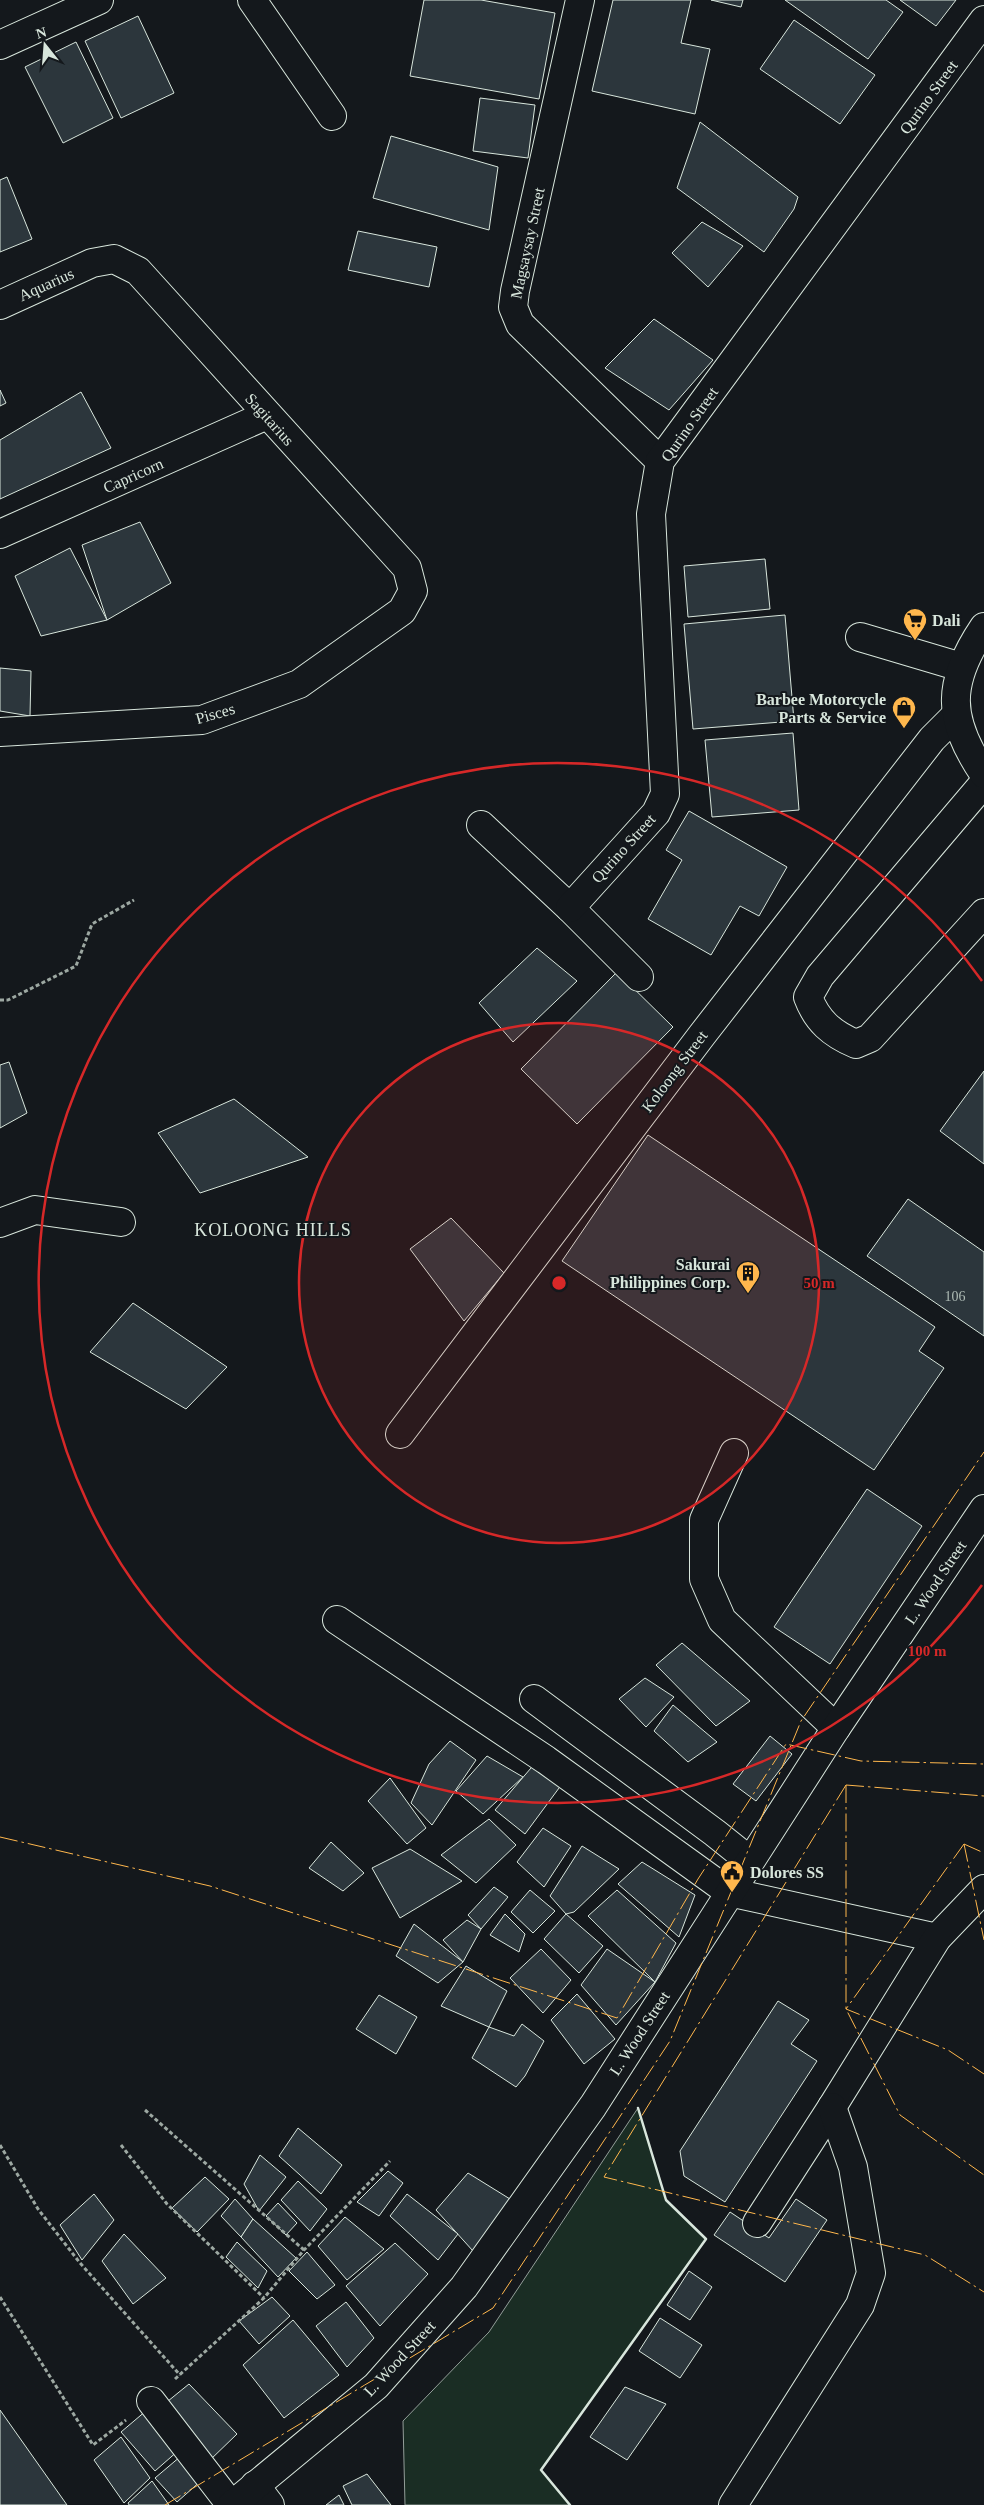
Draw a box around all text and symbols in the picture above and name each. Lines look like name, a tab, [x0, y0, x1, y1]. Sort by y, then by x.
north arrow	[20, 20, 70, 70]
text: N	[34, 24, 48, 42]
street label: Qurino Street	[896, 57, 961, 137]
street label: Magsaysay Street	[507, 185, 549, 300]
street label: Aquarius	[16, 265, 77, 305]
street label: Qurino Street	[658, 383, 722, 465]
street label: Sagitarius	[241, 390, 297, 449]
street label: Capricorn	[101, 455, 166, 497]
supermarket icon: Dali	[902, 607, 928, 641]
place label: Dali	[932, 612, 961, 629]
place label: Barbee Motorcycle Parts & Service	[756, 691, 886, 726]
shop icon: Barbee Motorcycle Parts & Service	[891, 695, 917, 729]
street label: Pisces	[194, 700, 237, 727]
street label: Qurino Street	[588, 810, 659, 886]
street label: Koloong Street	[638, 1027, 712, 1116]
district label: KOLOONG HILLS	[194, 1220, 352, 1240]
place label: Sakurai Philippines Corp.	[610, 1256, 731, 1292]
building icon: Sakurai Philippines Corp.	[735, 1260, 761, 1294]
centre of rings	[550, 1274, 568, 1292]
text: 50 m	[803, 1275, 835, 1291]
house number: 106	[945, 1289, 966, 1304]
street label: L. Wood Street	[901, 1537, 970, 1627]
text: 100 m	[908, 1643, 947, 1659]
public building icon: Dolores SS	[719, 1859, 745, 1893]
place label: Dolores SS	[750, 1864, 824, 1881]
street label: L. Wood Street	[606, 1988, 673, 2078]
street label: L. Wood Street	[360, 2317, 439, 2399]

